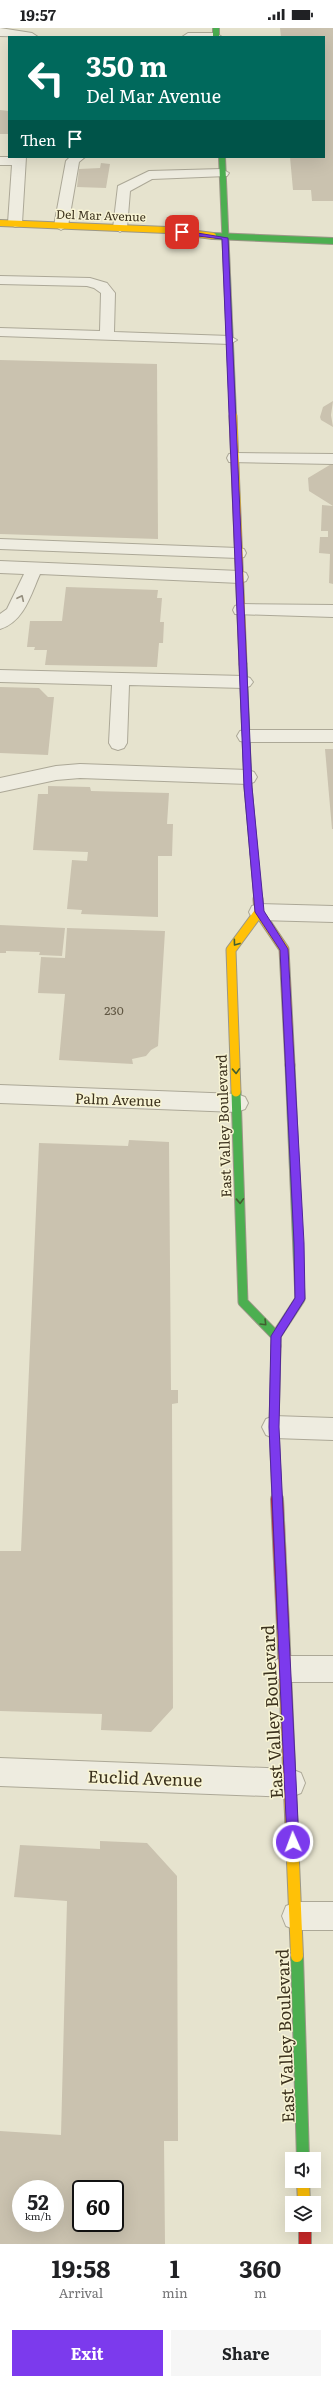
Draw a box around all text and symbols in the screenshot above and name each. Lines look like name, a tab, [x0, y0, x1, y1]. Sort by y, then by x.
text: 19:57	[20, 3, 56, 26]
text: 350 m	[86, 44, 167, 86]
icon: left	[20, 52, 72, 104]
text: Del Mar Avenue	[86, 82, 221, 109]
text: Then	[20, 128, 56, 151]
icon: arrive	[64, 128, 86, 150]
street label: Del Mar Avenue	[56, 204, 146, 226]
pin	[165, 215, 199, 249]
icon: arrive	[171, 221, 193, 243]
one-way arrow	[16, 595, 24, 603]
one-way arrow	[234, 939, 241, 946]
house number: 230	[104, 1001, 124, 1019]
street label: East Valley Boulevard	[210, 1054, 235, 1198]
one-way arrow	[231, 1068, 240, 1074]
street label: Palm Avenue	[75, 1088, 161, 1110]
one-way arrow	[235, 1198, 244, 1204]
one-way arrow	[259, 1318, 267, 1326]
street label: East Valley Boulevard	[254, 1624, 288, 1800]
street label: Euclid Avenue	[87, 1763, 203, 1791]
position arrow	[272, 1821, 314, 1863]
street label: East Valley Boulevard	[268, 1949, 300, 2123]
map controls	[285, 2152, 321, 2232]
button: sound	[285, 2152, 321, 2188]
speed limit sign: 60	[72, 2180, 124, 2232]
text: 52	[27, 2186, 49, 2216]
button: layers	[285, 2196, 321, 2232]
text: km/h	[25, 2208, 51, 2223]
text: 19:58	[52, 2250, 110, 2285]
text: 1	[170, 2250, 180, 2285]
text: 360	[239, 2250, 281, 2285]
text: Arrival	[59, 2283, 103, 2302]
text: min	[162, 2283, 188, 2302]
text: m	[254, 2283, 267, 2302]
button: Exit	[12, 2330, 163, 2376]
button: Share	[171, 2330, 321, 2376]

